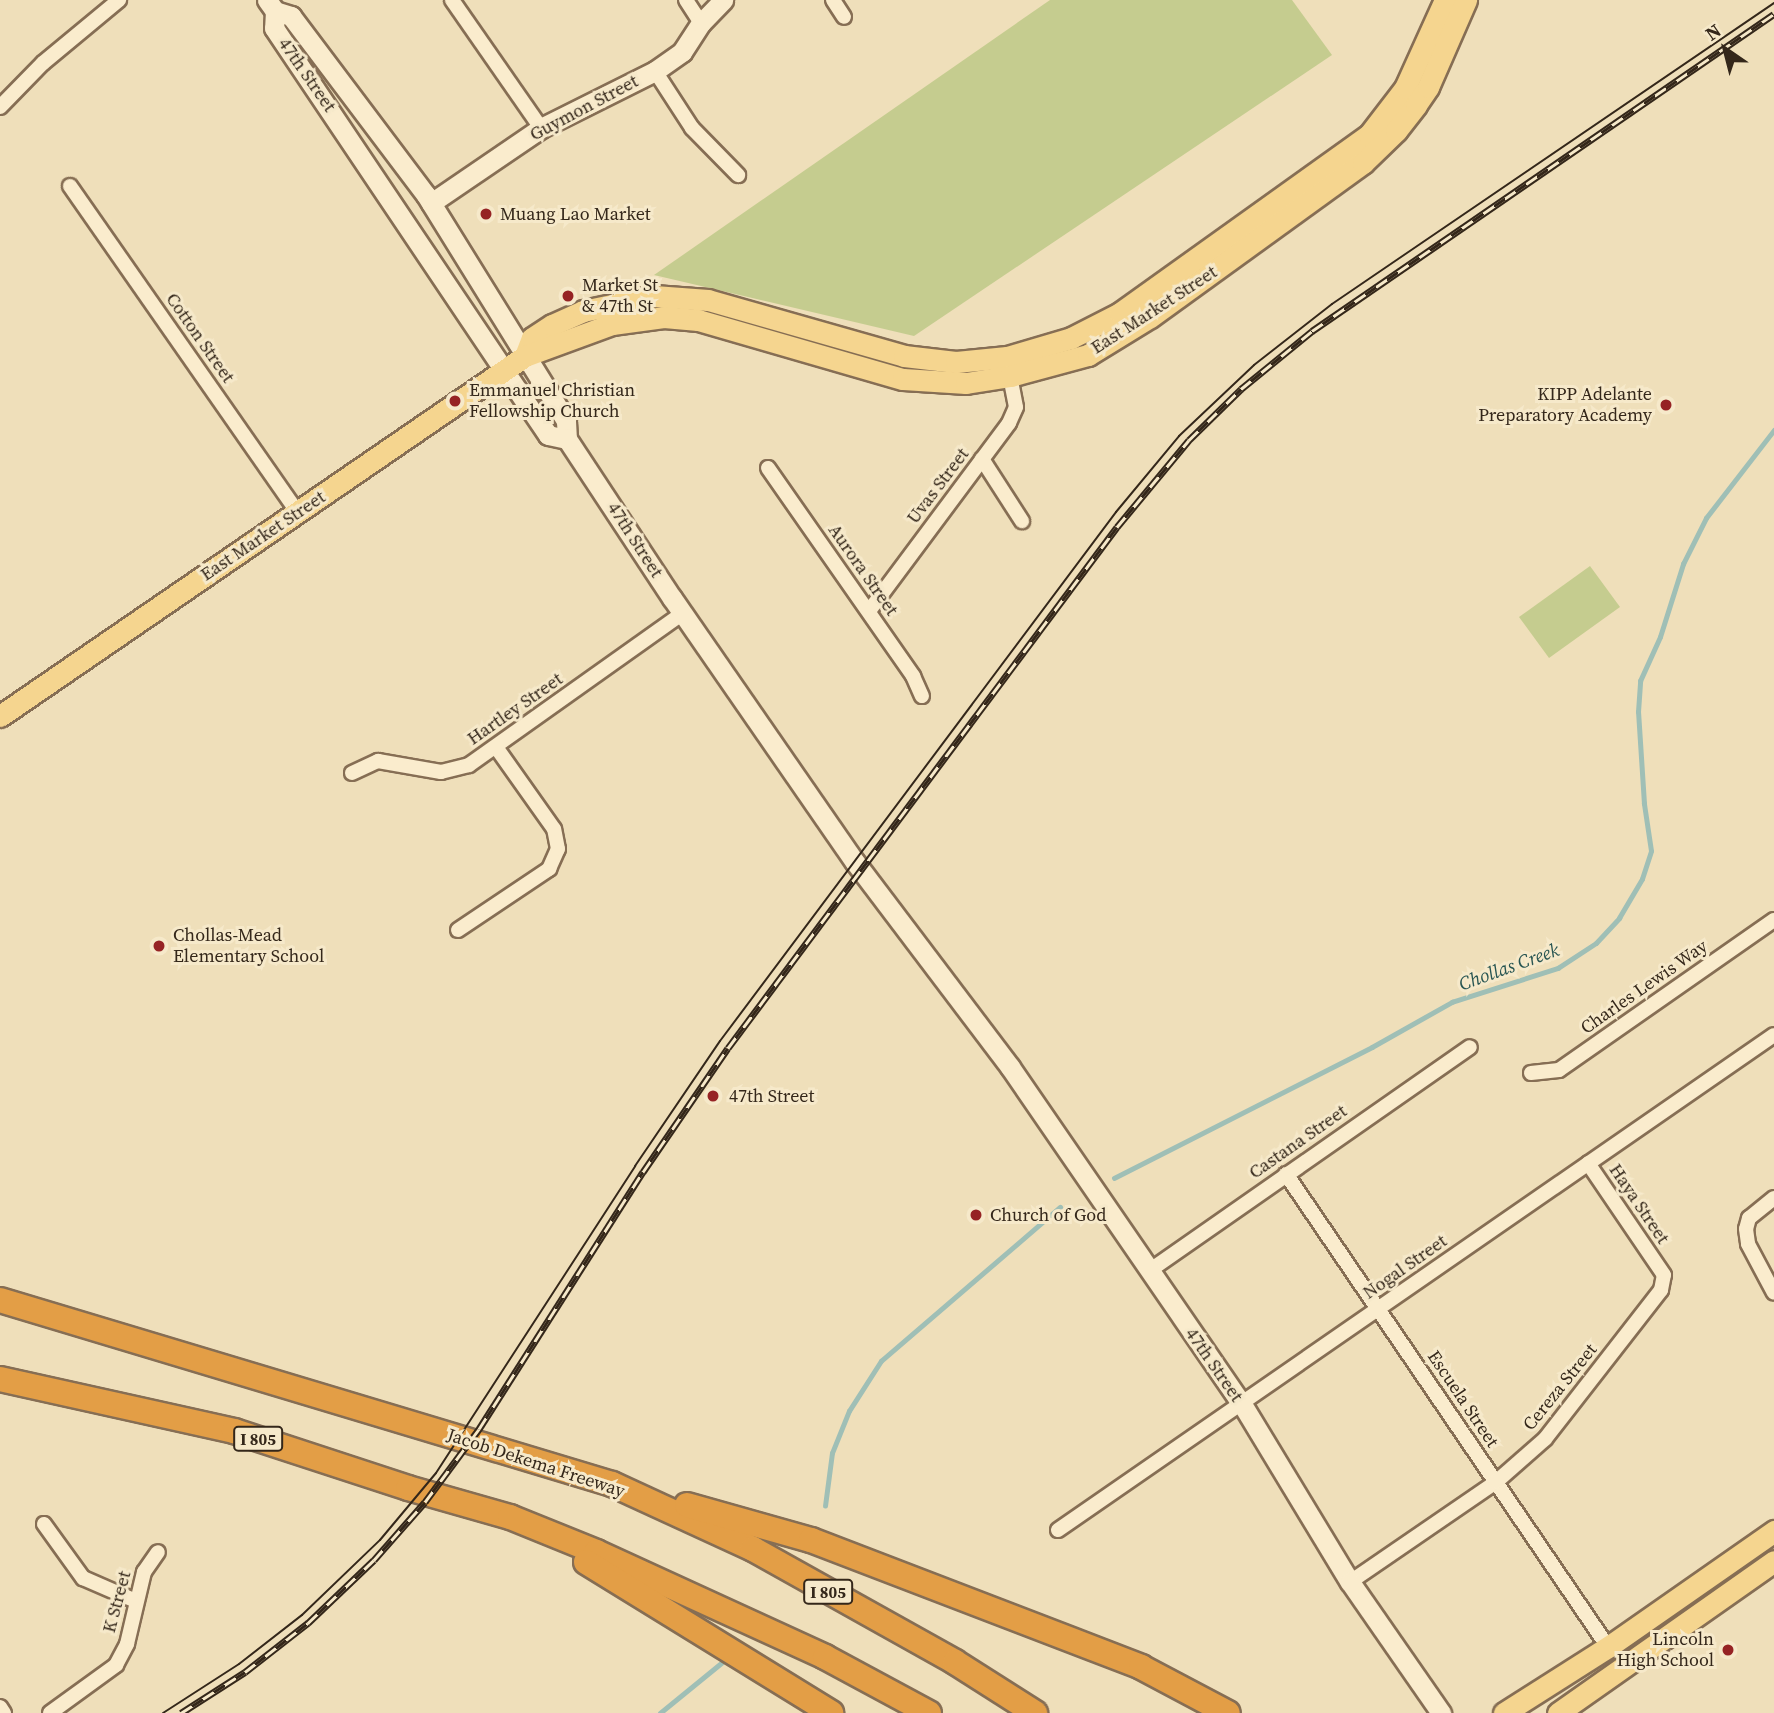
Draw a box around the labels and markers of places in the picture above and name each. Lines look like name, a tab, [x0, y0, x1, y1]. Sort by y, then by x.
place label: Muang Lao Market	[500, 203, 651, 225]
marker: Muang Lao Market	[478, 206, 494, 222]
place label: Market St & 47th St	[582, 275, 658, 318]
marker: Market St & 47th St	[560, 288, 576, 304]
place label: Emmanuel Christian Fellowship Church	[469, 380, 635, 422]
place label: KIPP Adelante Preparatory Academy	[1478, 384, 1652, 426]
marker: Emmanuel Christian Fellowship Church	[447, 393, 463, 409]
marker: KIPP Adelante Preparatory Academy	[1658, 397, 1674, 413]
place label: Chollas-Mead Elementary School	[173, 925, 324, 968]
marker: Chollas-Mead Elementary School	[151, 938, 167, 954]
place label: 47th Street	[729, 1085, 814, 1107]
marker: 47th Street	[703, 1086, 723, 1106]
place label: Church of God	[990, 1204, 1106, 1226]
marker: Church of God	[968, 1207, 984, 1223]
place label: Lincoln High School	[1617, 1629, 1714, 1672]
marker: Lincoln High School	[1720, 1642, 1736, 1658]

